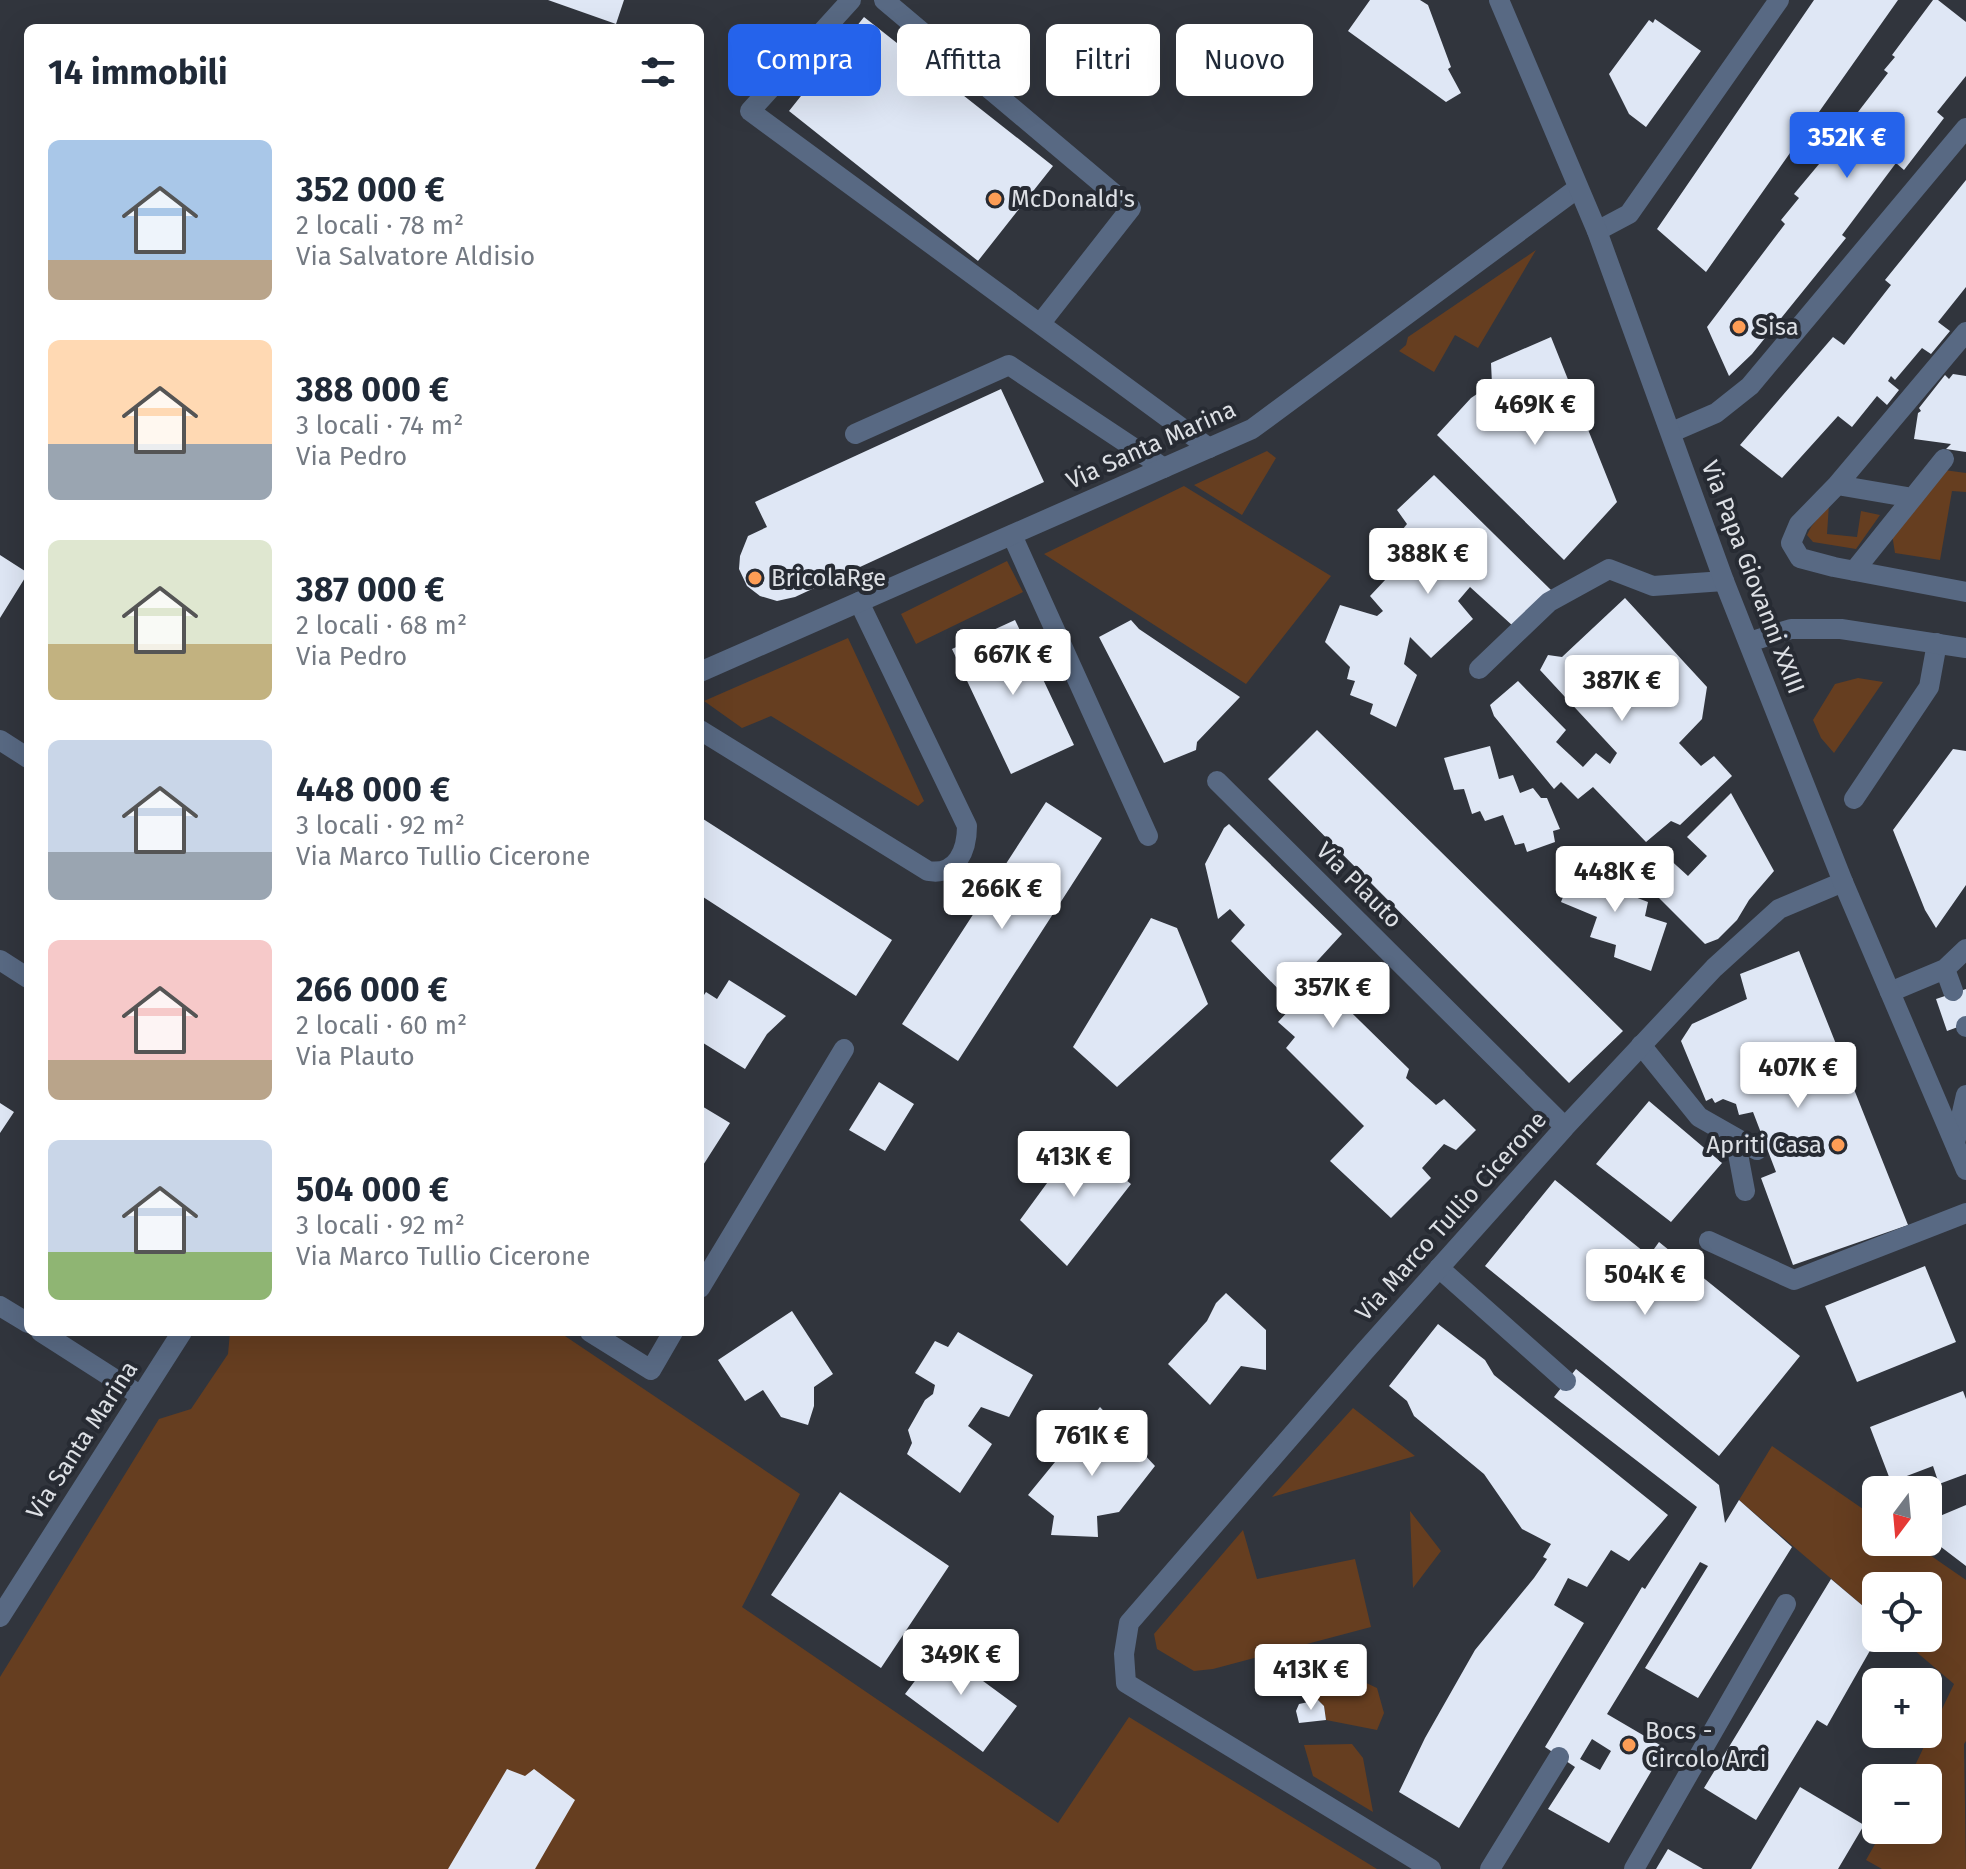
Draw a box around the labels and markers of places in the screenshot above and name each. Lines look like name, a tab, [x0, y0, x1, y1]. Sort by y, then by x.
pin: 352K €	[1782, 112, 1912, 180]
place label: McDonald's	[1011, 185, 1135, 213]
marker: McDonald's	[986, 190, 1004, 208]
place label: Sisa	[1755, 313, 1799, 341]
marker: Sisa	[1730, 318, 1748, 336]
pin: 469K €	[1470, 379, 1600, 447]
pin: 388K €	[1363, 528, 1493, 596]
place label: BricolaRge	[771, 564, 886, 592]
marker: BricolaRge	[746, 569, 764, 587]
pin: 667K €	[948, 629, 1078, 697]
pin: 387K €	[1557, 655, 1687, 723]
pin: 448K €	[1550, 846, 1680, 914]
pin: 266K €	[937, 863, 1067, 931]
pin: 357K €	[1268, 962, 1398, 1030]
pin: 407K €	[1733, 1042, 1863, 1110]
pin: 413K €	[1009, 1131, 1139, 1199]
place label: Apriti Casa	[1706, 1131, 1822, 1159]
marker: Apriti Casa	[1829, 1136, 1847, 1154]
pin: 504K €	[1580, 1249, 1710, 1317]
pin: 761K €	[1027, 1410, 1157, 1478]
pin: 349K €	[896, 1629, 1026, 1697]
pin: 413K €	[1246, 1644, 1376, 1712]
place label: Bocs - Circolo Arci	[1645, 1717, 1767, 1773]
marker: Bocs - Circolo Arci	[1620, 1736, 1638, 1754]

